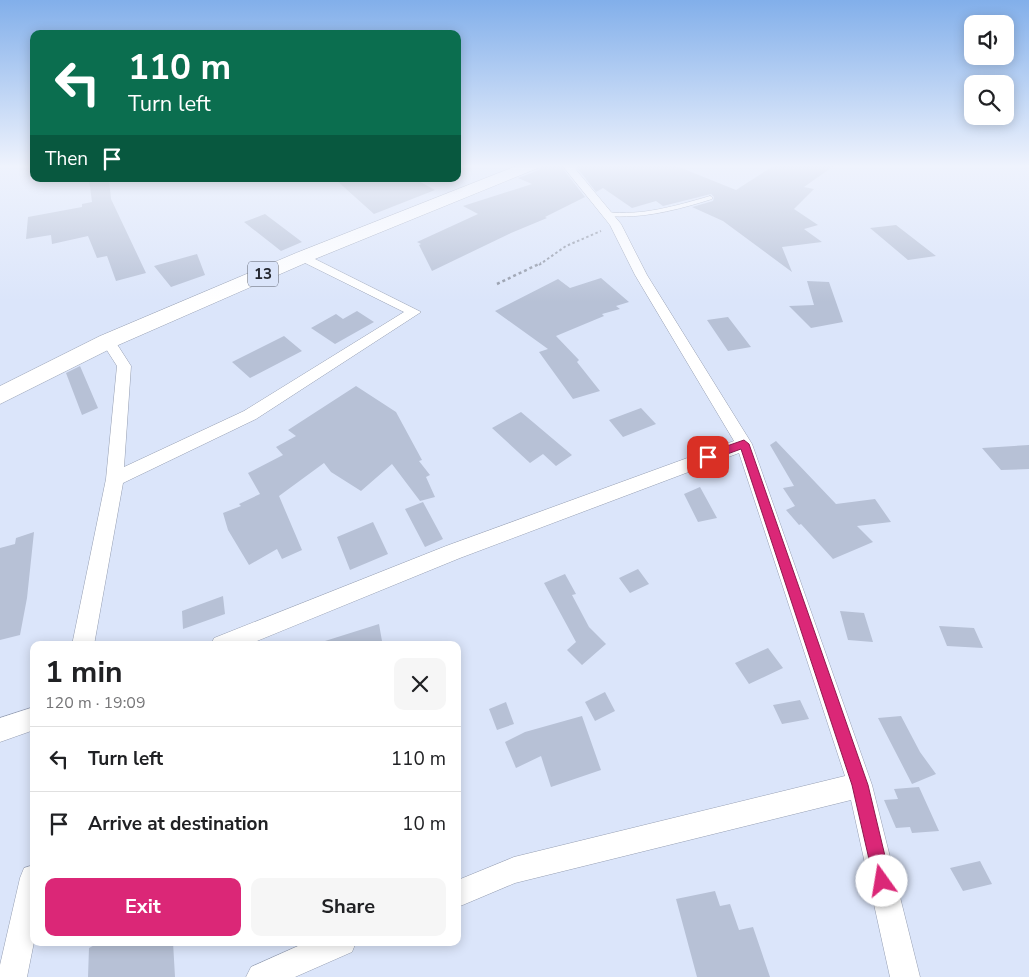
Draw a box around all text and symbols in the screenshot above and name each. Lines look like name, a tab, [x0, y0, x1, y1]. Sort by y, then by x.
map controls	[964, 15, 1014, 125]
button: sound	[964, 15, 1014, 65]
text: 110 m	[128, 44, 231, 91]
icon: left	[45, 50, 110, 115]
button: search	[964, 75, 1014, 125]
text: Turn left	[128, 89, 211, 119]
icon: arrive	[98, 145, 126, 173]
text: Then	[45, 146, 88, 172]
road number: 13	[248, 262, 278, 286]
pin	[687, 436, 729, 478]
icon: arrive	[694, 443, 722, 471]
text: 1 min	[45, 652, 123, 693]
button: close	[394, 658, 446, 710]
text: 120 m · 19:09	[45, 692, 146, 714]
icon: left	[45, 745, 73, 773]
text: Turn left	[88, 746, 163, 772]
text: 110 m	[391, 746, 446, 772]
icon: arrive	[45, 810, 73, 838]
text: Arrive at destination	[88, 811, 269, 837]
text: 10 m	[402, 811, 446, 837]
position arrow	[855, 854, 907, 906]
button: Exit	[45, 878, 241, 936]
button: Share	[251, 878, 446, 936]

